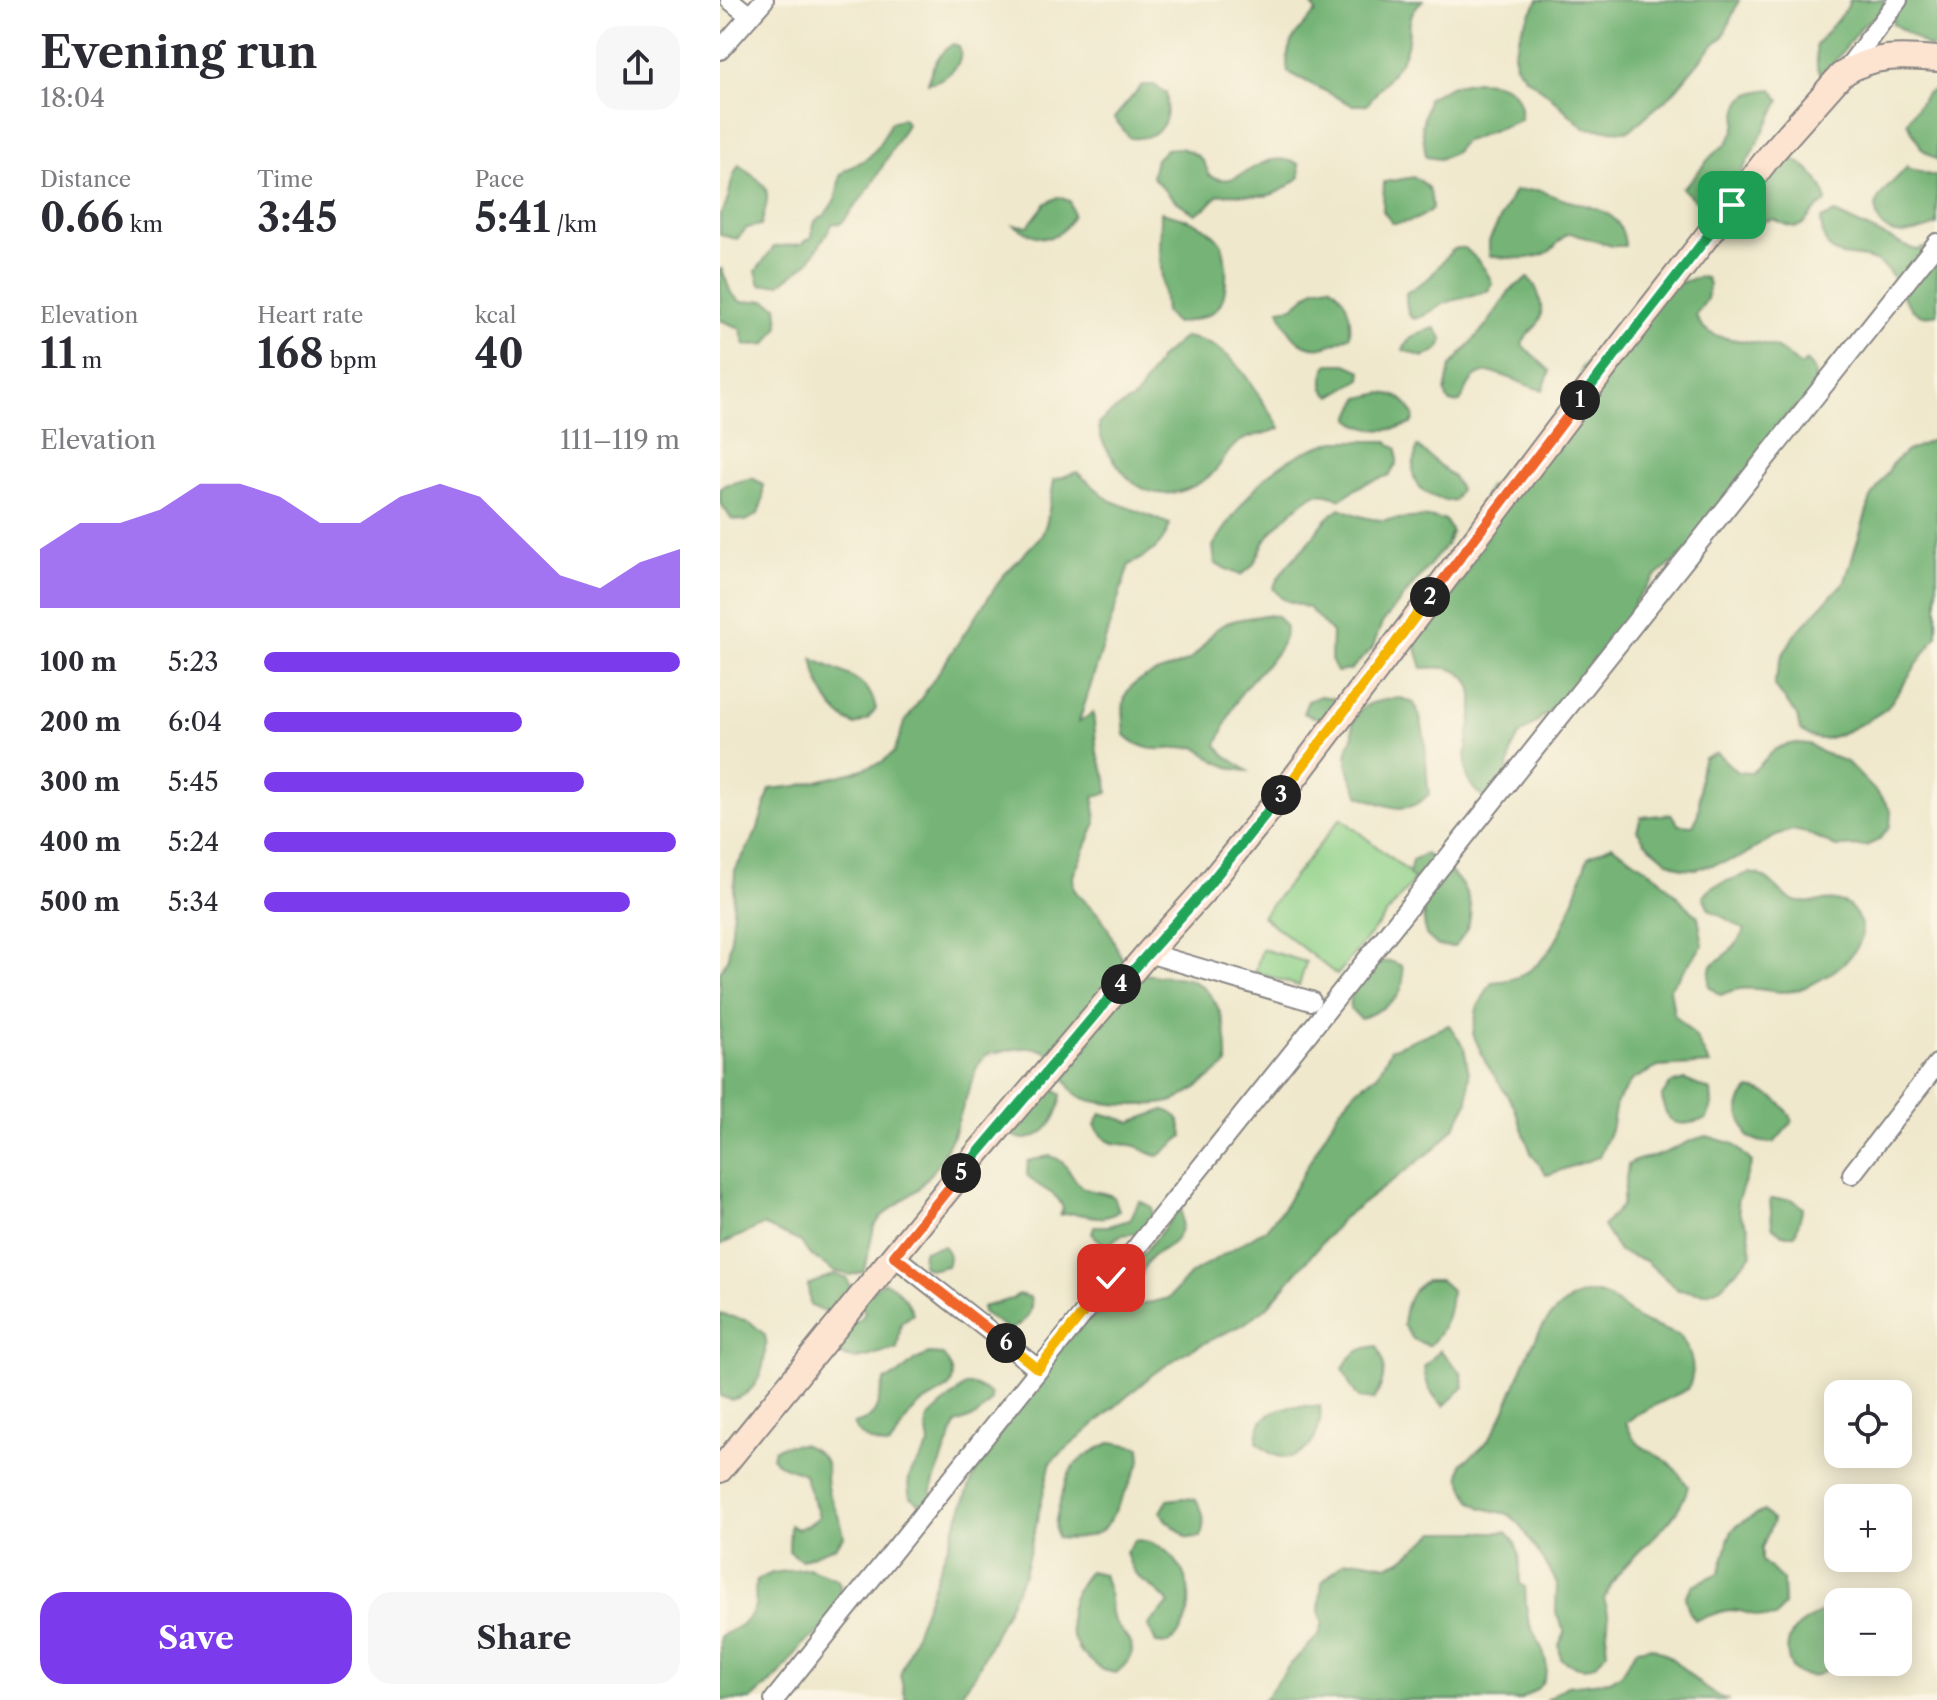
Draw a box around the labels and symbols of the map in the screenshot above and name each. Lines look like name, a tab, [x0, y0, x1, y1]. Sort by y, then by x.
pin	[1698, 171, 1766, 239]
pin: 1	[1560, 380, 1600, 420]
pin: 2	[1410, 577, 1450, 617]
pin: 3	[1261, 775, 1301, 815]
pin: 4	[1101, 964, 1141, 1004]
pin: 5	[941, 1153, 981, 1193]
pin	[1077, 1244, 1145, 1312]
pin: 6	[986, 1323, 1026, 1363]

